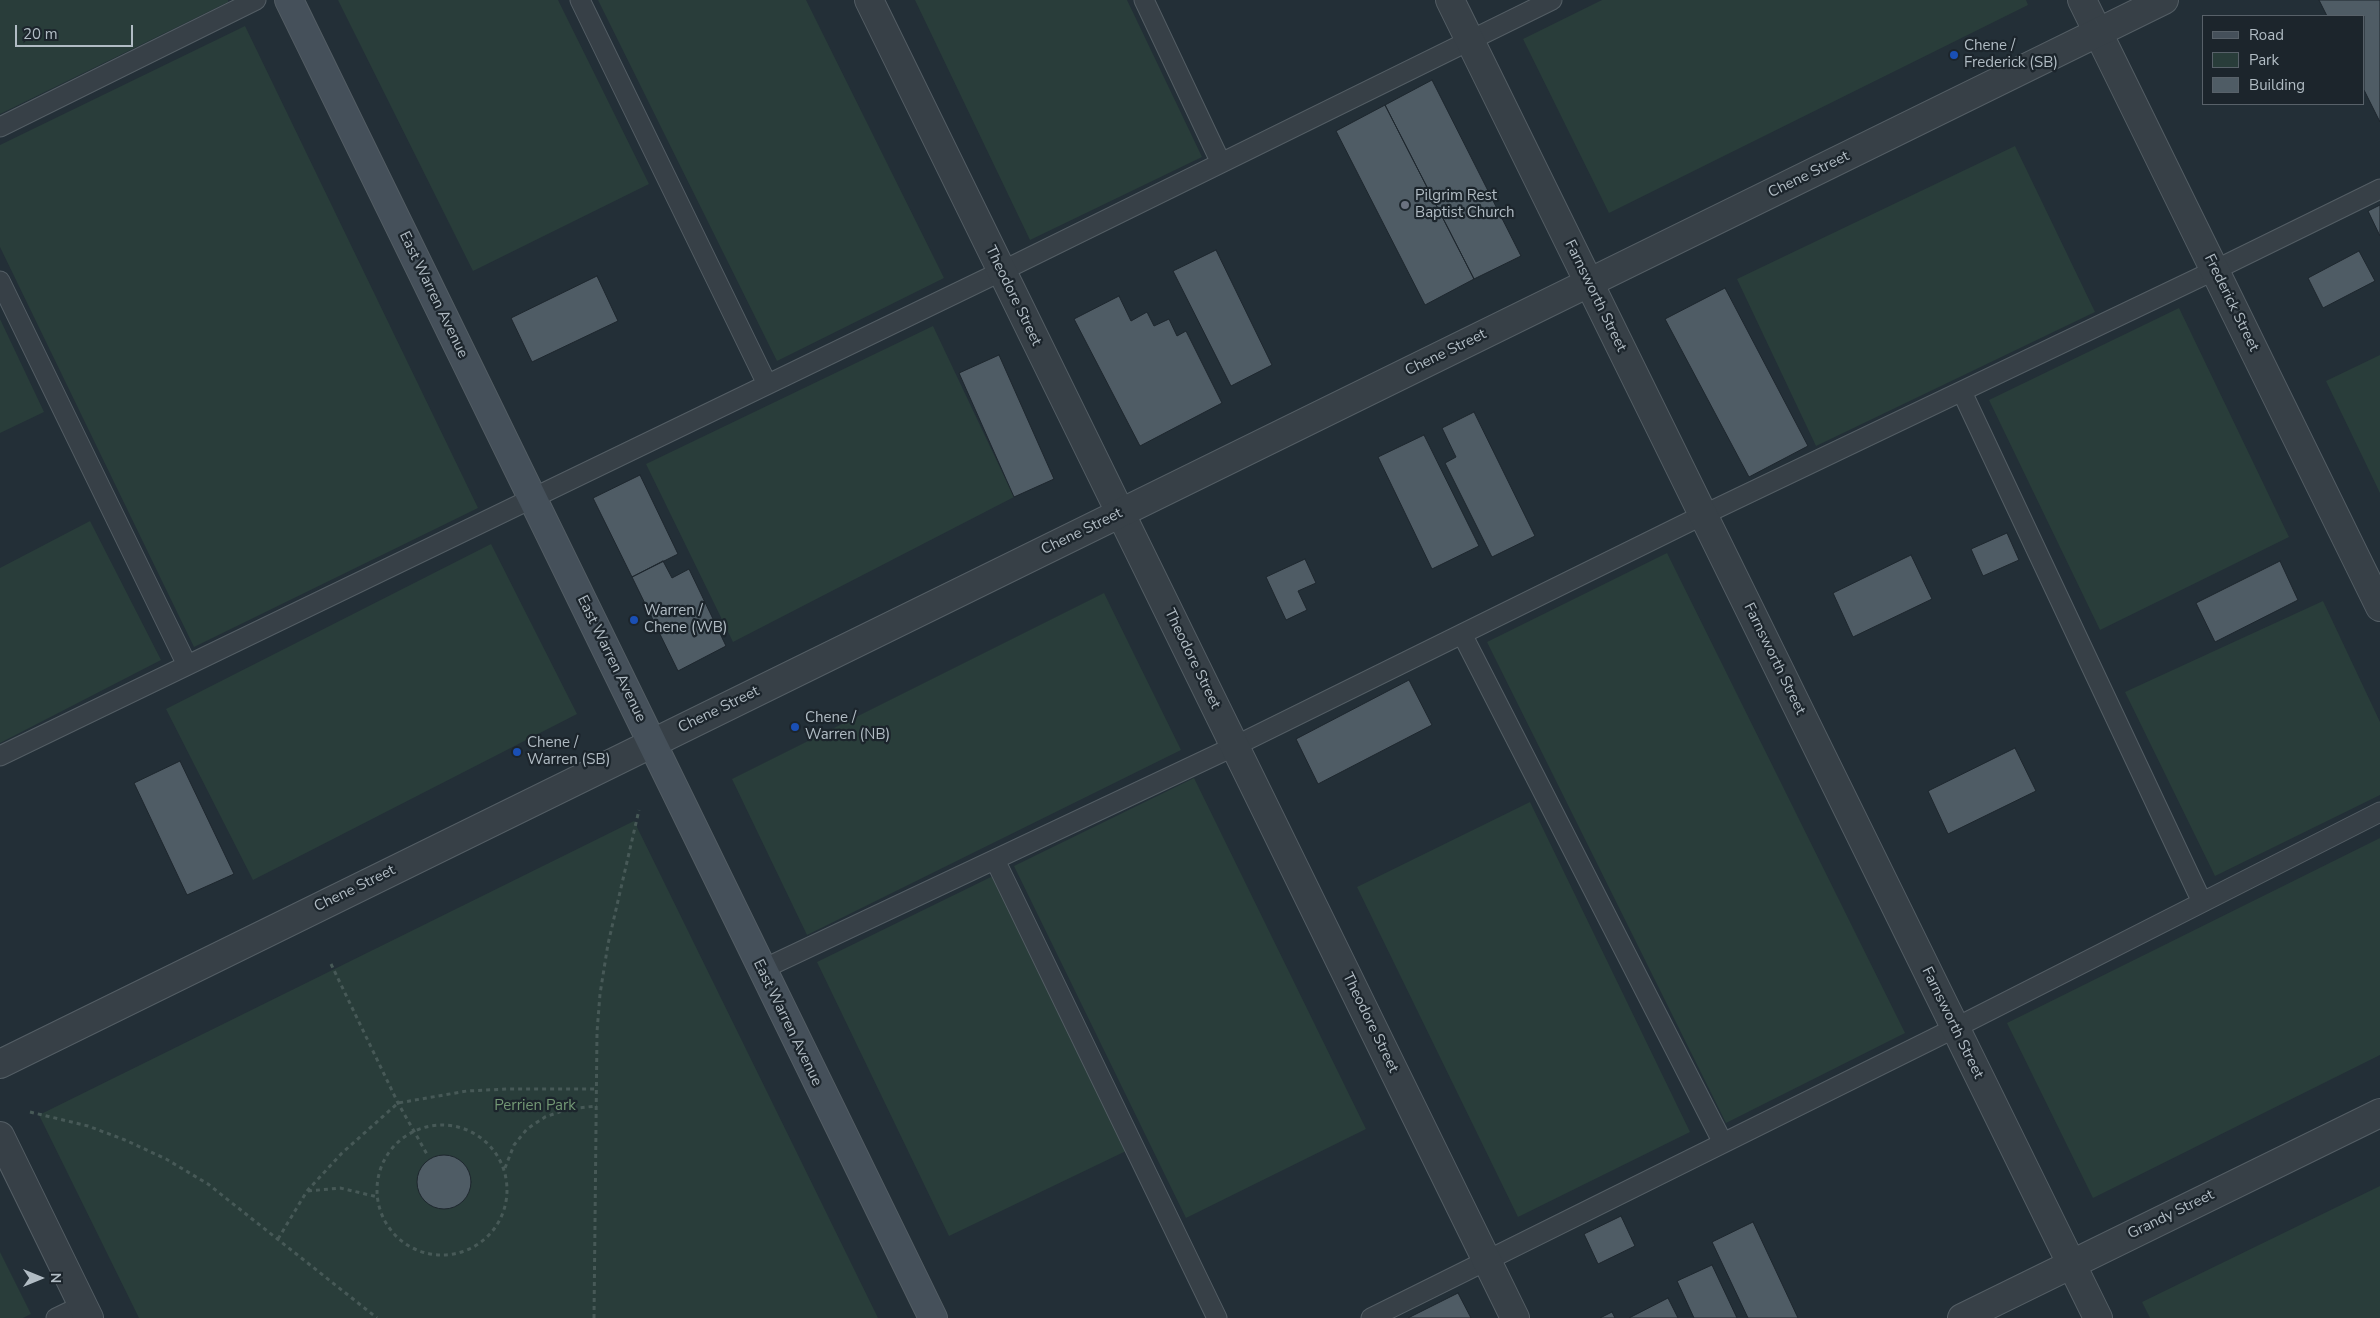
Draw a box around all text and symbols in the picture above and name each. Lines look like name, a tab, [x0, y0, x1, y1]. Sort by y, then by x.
scale bar	[18, 15, 135, 47]
legend	[2202, 15, 2365, 105]
text: 20 m	[23, 24, 58, 44]
text: Road	[2249, 25, 2284, 45]
place label: Chene / Frederick (SB)	[1964, 37, 2058, 72]
marker: Chene / Frederick (SB)	[1948, 49, 1960, 61]
text: Park	[2249, 50, 2279, 70]
text: Building	[2249, 75, 2305, 95]
street label: Chene Street	[1766, 148, 1852, 202]
place label: Pilgrim Rest Baptist Church	[1415, 187, 1515, 222]
marker: Pilgrim Rest Baptist Church	[1399, 199, 1411, 211]
street label: East Warren Avenue	[395, 229, 471, 361]
street label: Farnsworth Street	[1560, 237, 1630, 355]
street label: Theodore Street	[981, 243, 1045, 349]
street label: Frederick Street	[2200, 251, 2262, 355]
street label: Chene Street	[1403, 326, 1489, 380]
street label: Chene Street	[1039, 505, 1125, 559]
street label: East Warren Avenue	[573, 593, 649, 725]
street label: Farnsworth Street	[1739, 600, 1809, 718]
place label: Warren / Chene (WB)	[644, 602, 728, 637]
street label: Theodore Street	[1160, 606, 1224, 712]
marker: Warren / Chene (WB)	[628, 614, 640, 626]
street label: Chene Street	[676, 683, 762, 737]
place label: Chene / Warren (NB)	[805, 709, 890, 744]
marker: Chene / Warren (NB)	[789, 721, 801, 733]
place label: Chene / Warren (SB)	[527, 734, 610, 769]
marker: Chene / Warren (SB)	[511, 746, 523, 758]
street label: Chene Street	[312, 862, 398, 916]
street label: East Warren Avenue	[749, 957, 825, 1089]
street label: Farnsworth Street	[1917, 964, 1987, 1082]
street label: Theodore Street	[1338, 970, 1402, 1076]
park label: Perrien Park	[494, 1097, 576, 1115]
street label: Grandy Street	[2125, 1186, 2217, 1244]
north arrow	[15, 1253, 65, 1303]
text: N	[46, 1273, 65, 1283]

